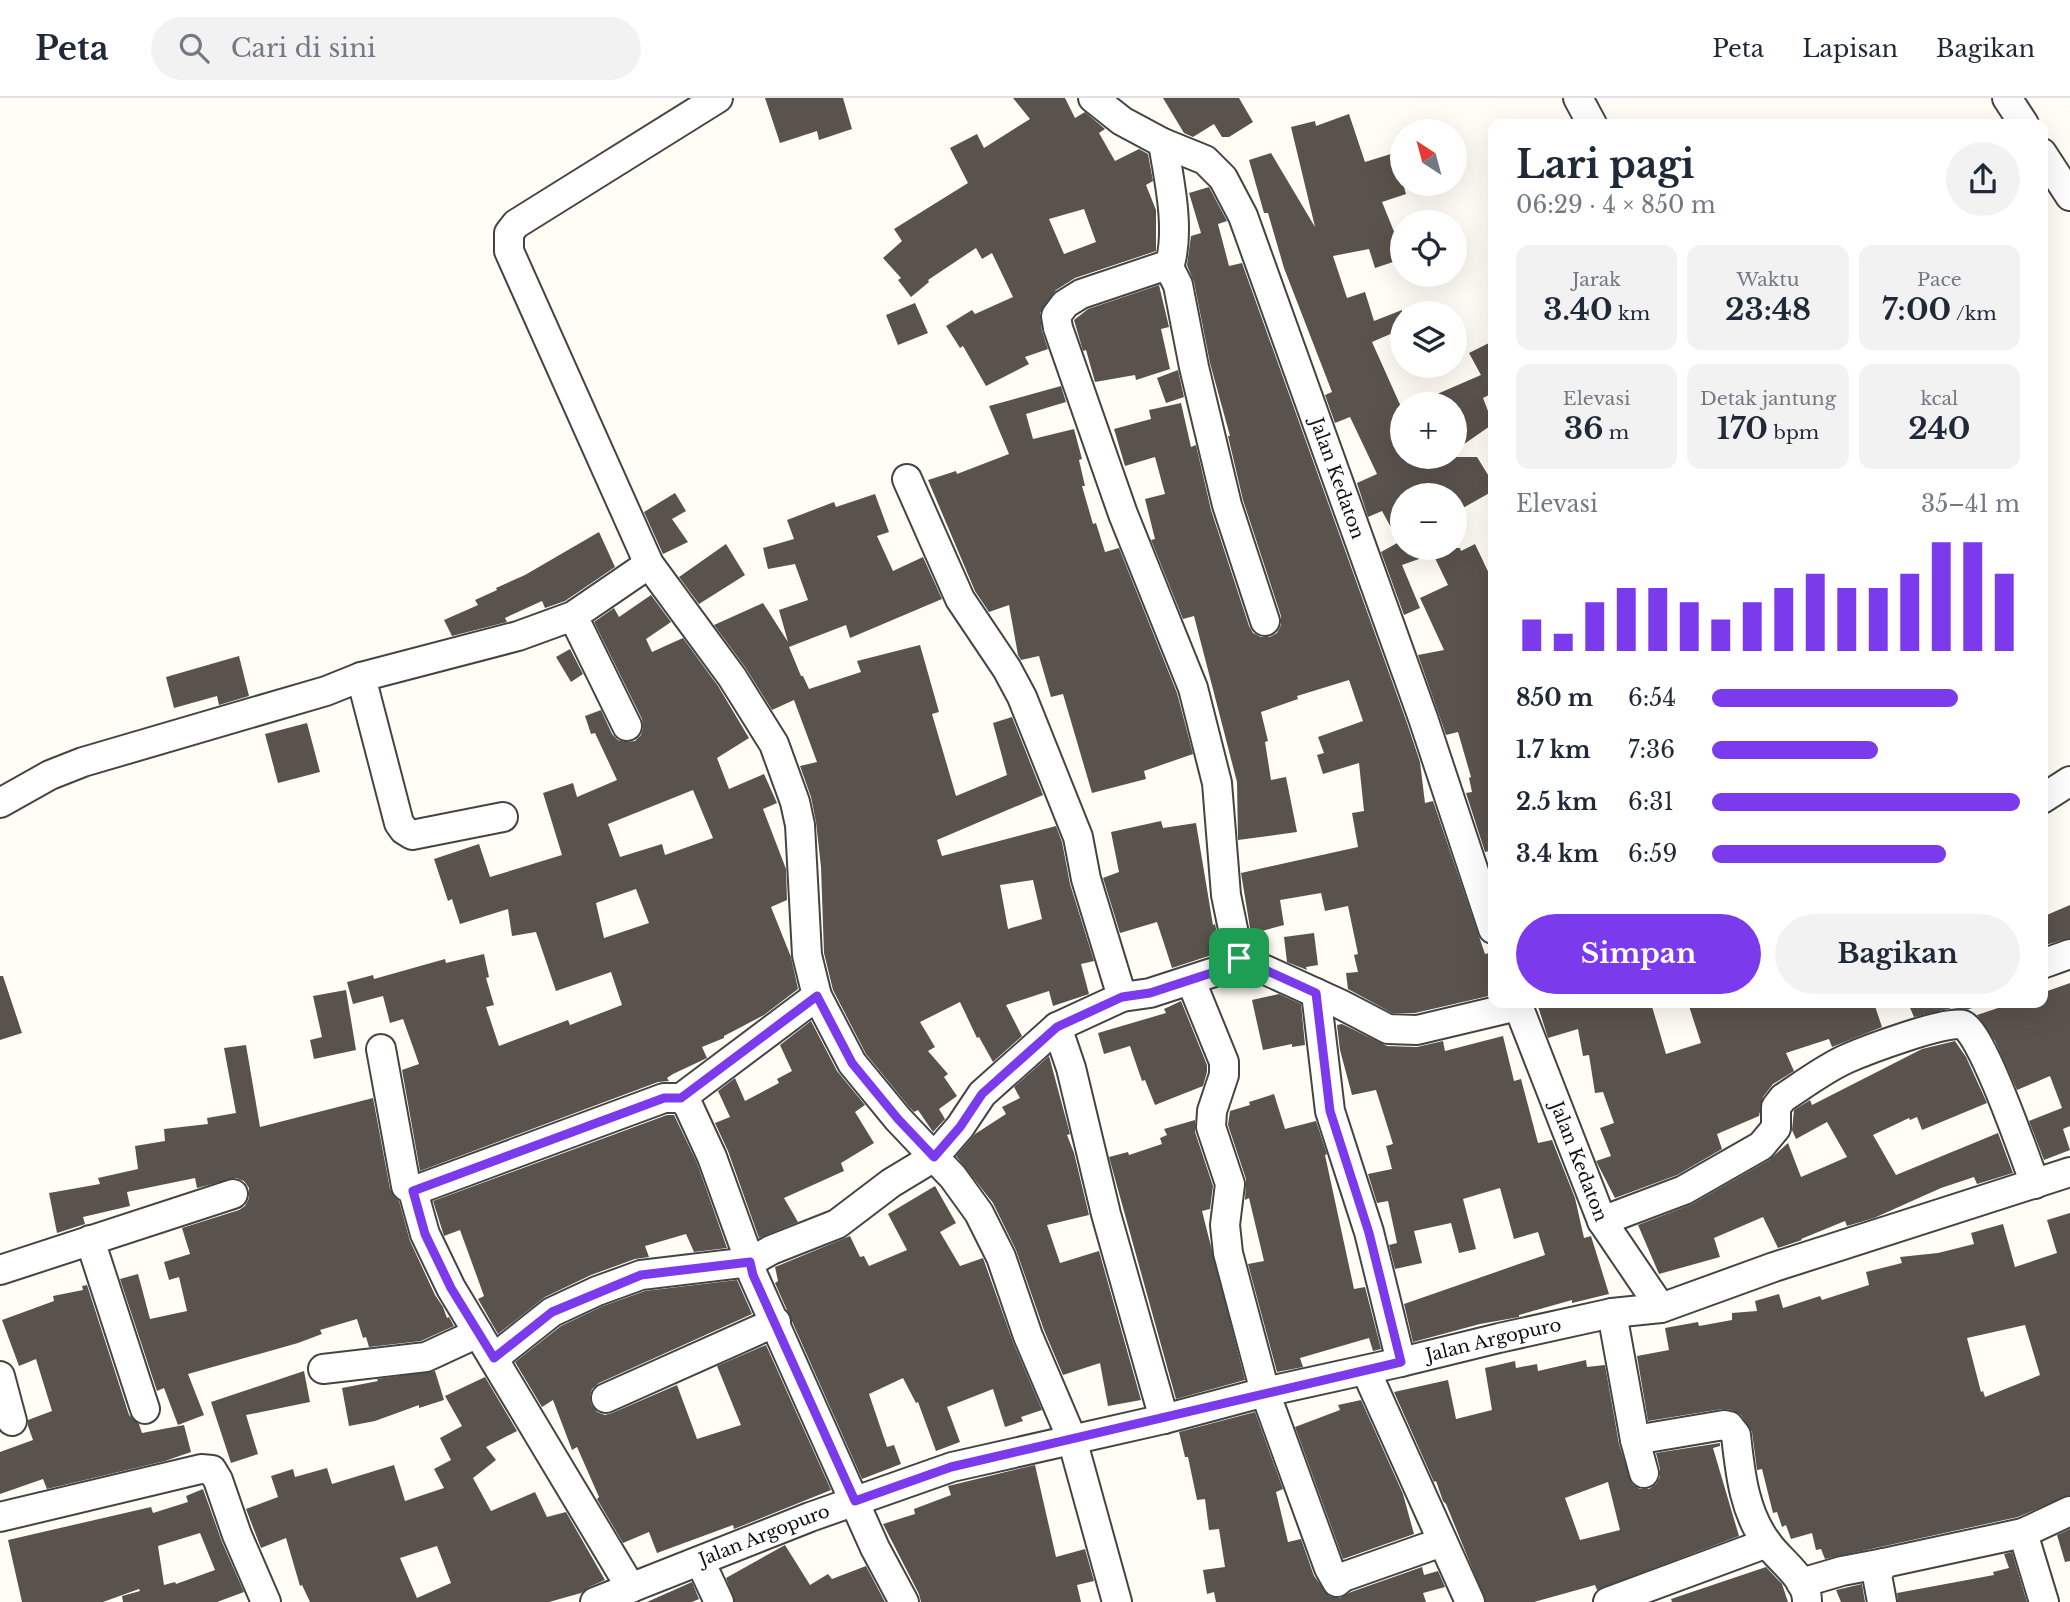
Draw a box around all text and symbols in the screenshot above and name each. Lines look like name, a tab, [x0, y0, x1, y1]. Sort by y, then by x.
search box	[151, 17, 641, 80]
text: Peta	[35, 28, 109, 69]
icon: search	[175, 29, 213, 67]
text: Cari di sini	[231, 32, 376, 64]
text: Peta	[1712, 34, 1764, 63]
text: Lapisan	[1802, 34, 1898, 63]
text: Bagikan	[1936, 34, 2035, 63]
north arrow	[1390, 119, 1466, 196]
map controls	[1390, 119, 1467, 560]
text: Lari pagi	[1516, 141, 1694, 188]
button: share	[1946, 142, 2020, 216]
text: 06:29 · 4 × 850 m	[1516, 191, 1716, 219]
button: locate	[1390, 210, 1467, 287]
text: Jarak	[1572, 268, 1621, 291]
text: Waktu	[1737, 268, 1799, 291]
text: Pace	[1917, 268, 1962, 291]
text: 3.40	[1543, 291, 1613, 328]
text: 23:48	[1725, 291, 1811, 328]
text: 7:00	[1882, 291, 1951, 328]
button: layers	[1390, 301, 1467, 378]
text: km	[1613, 302, 1650, 325]
text: /km	[1951, 302, 1997, 325]
text: Elevasi	[1563, 387, 1630, 410]
text: Detak jantung	[1700, 387, 1836, 410]
text: kcal	[1920, 387, 1958, 410]
button: +	[1390, 392, 1467, 469]
text: 36	[1564, 410, 1603, 447]
text: 170	[1717, 410, 1768, 447]
text: 240	[1908, 410, 1970, 447]
street label: Jalan Kedaton	[1305, 413, 1369, 542]
text: m	[1603, 421, 1629, 444]
text: bpm	[1768, 421, 1819, 444]
button: −	[1390, 483, 1467, 560]
text: Elevasi	[1516, 490, 1598, 518]
text: 35–41 m	[1921, 490, 2020, 518]
text: 850 m	[1516, 684, 1593, 712]
text: 6:54	[1628, 684, 1676, 712]
text: 1.7 km	[1516, 736, 1590, 764]
text: 7:36	[1628, 736, 1675, 764]
text: 2.5 km	[1516, 788, 1597, 816]
text: 6:31	[1628, 788, 1674, 816]
text: 3.4 km	[1516, 840, 1599, 868]
text: 6:59	[1628, 840, 1677, 868]
button: Simpan	[1516, 914, 1761, 994]
button: Bagikan	[1775, 914, 2020, 994]
pin	[1209, 928, 1269, 988]
icon: arrive	[1220, 939, 1258, 977]
street label: Jalan Kedaton	[1545, 1096, 1612, 1225]
street label: Jalan Argopuro	[1421, 1314, 1563, 1367]
street label: Jalan Argopuro	[694, 1500, 833, 1572]

